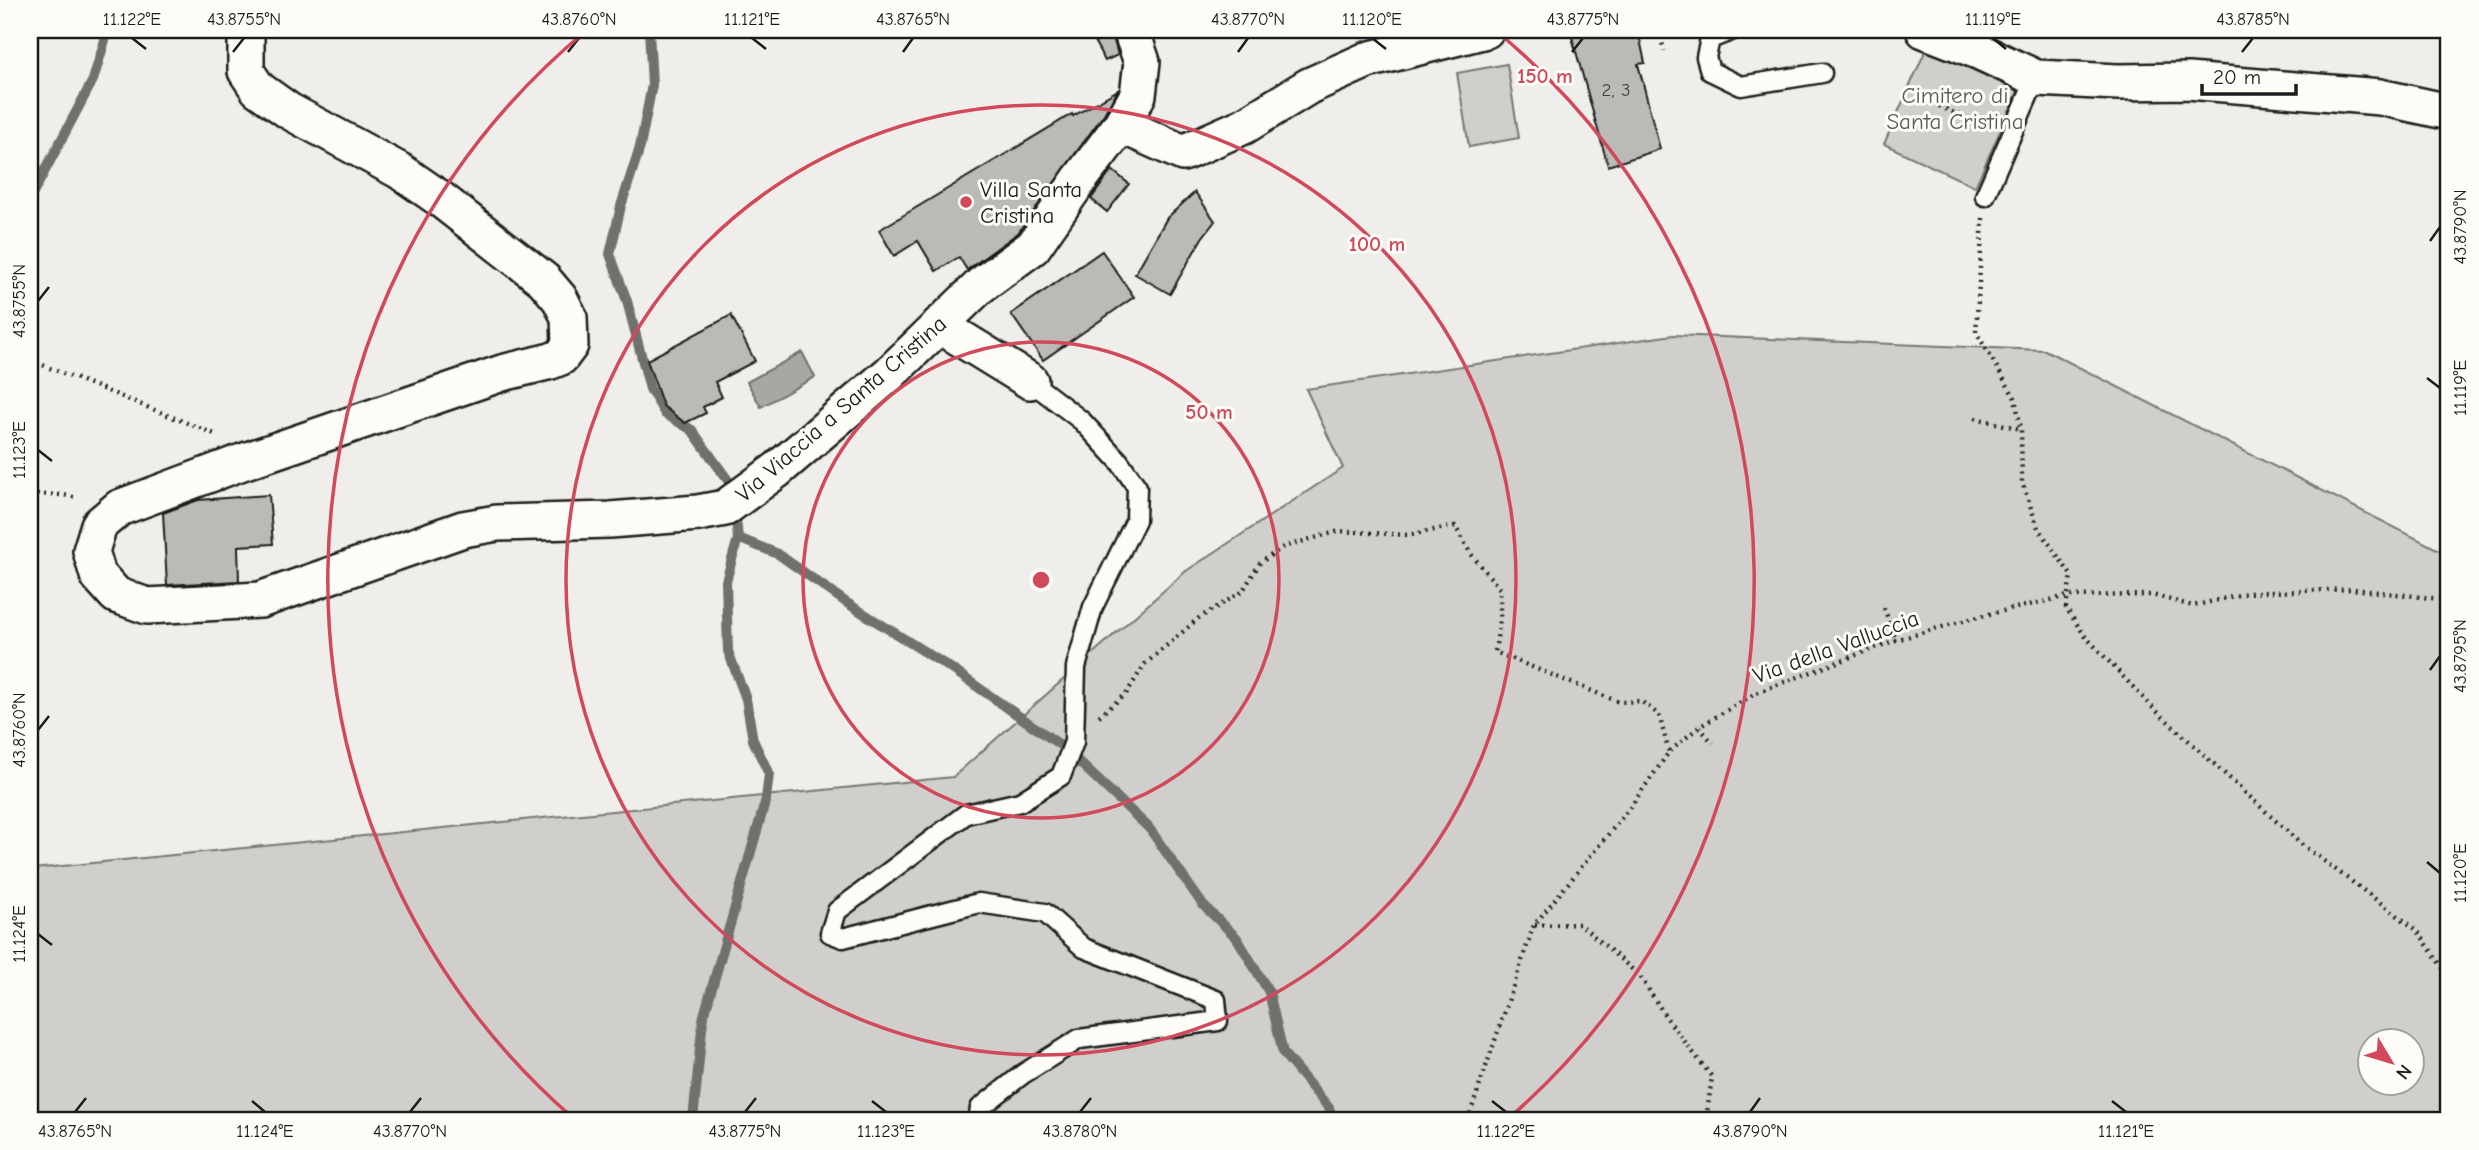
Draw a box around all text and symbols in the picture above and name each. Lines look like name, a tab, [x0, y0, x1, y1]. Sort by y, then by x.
text: 11.122°E	[103, 9, 161, 30]
text: 43.8755°N	[207, 9, 281, 30]
text: 43.8760°N	[541, 9, 617, 30]
text: 11.121°E	[724, 9, 780, 30]
text: 43.8765°N	[876, 9, 950, 30]
text: 43.8770°N	[1211, 9, 1285, 30]
text: 11.120°E	[1342, 9, 1402, 30]
text: 43.8775°N	[1547, 9, 1619, 30]
text: 11.119°E	[1965, 9, 2021, 30]
text: 43.8785°N	[2216, 9, 2290, 30]
scale bar	[2202, 52, 2297, 96]
text: 150 m	[1517, 64, 1573, 88]
text: 20 m	[2213, 65, 2261, 89]
house number: 2, 3	[1601, 79, 1631, 101]
park label: Cimitero di Santa Cristina	[1886, 82, 2024, 135]
place label: Villa Santa Cristina	[980, 176, 1082, 229]
text: 43.8790°N	[2450, 189, 2471, 265]
marker: Villa Santa Cristina	[958, 194, 974, 210]
text: 100 m	[1349, 232, 1405, 256]
text: 43.8755°N	[9, 264, 30, 338]
street label: Via Viaccia a Santa Cristina	[730, 310, 952, 508]
text: 11.119°E	[2450, 360, 2471, 416]
text: 50 m	[1185, 400, 1233, 424]
text: 11.123°E	[9, 421, 30, 479]
centre of rings	[1029, 568, 1053, 592]
street label: Via della Valluccia	[1749, 604, 1923, 690]
text: 43.8795°N	[2450, 619, 2471, 693]
text: 43.8760°N	[9, 692, 30, 768]
text: 11.120°E	[2450, 843, 2471, 903]
text: 11.124°E	[9, 905, 30, 963]
north arrow	[2356, 1028, 2426, 1098]
text: N	[2391, 1060, 2416, 1084]
text: 43.8765°N	[38, 1121, 112, 1142]
text: 11.124°E	[236, 1121, 294, 1142]
text: 43.8770°N	[373, 1121, 447, 1142]
text: 43.8775°N	[709, 1121, 781, 1142]
text: 11.123°E	[857, 1121, 915, 1142]
text: 43.8780°N	[1043, 1121, 1117, 1142]
text: 11.122°E	[1477, 1121, 1535, 1142]
text: 43.8790°N	[1712, 1121, 1788, 1142]
text: 11.121°E	[2098, 1121, 2154, 1142]

